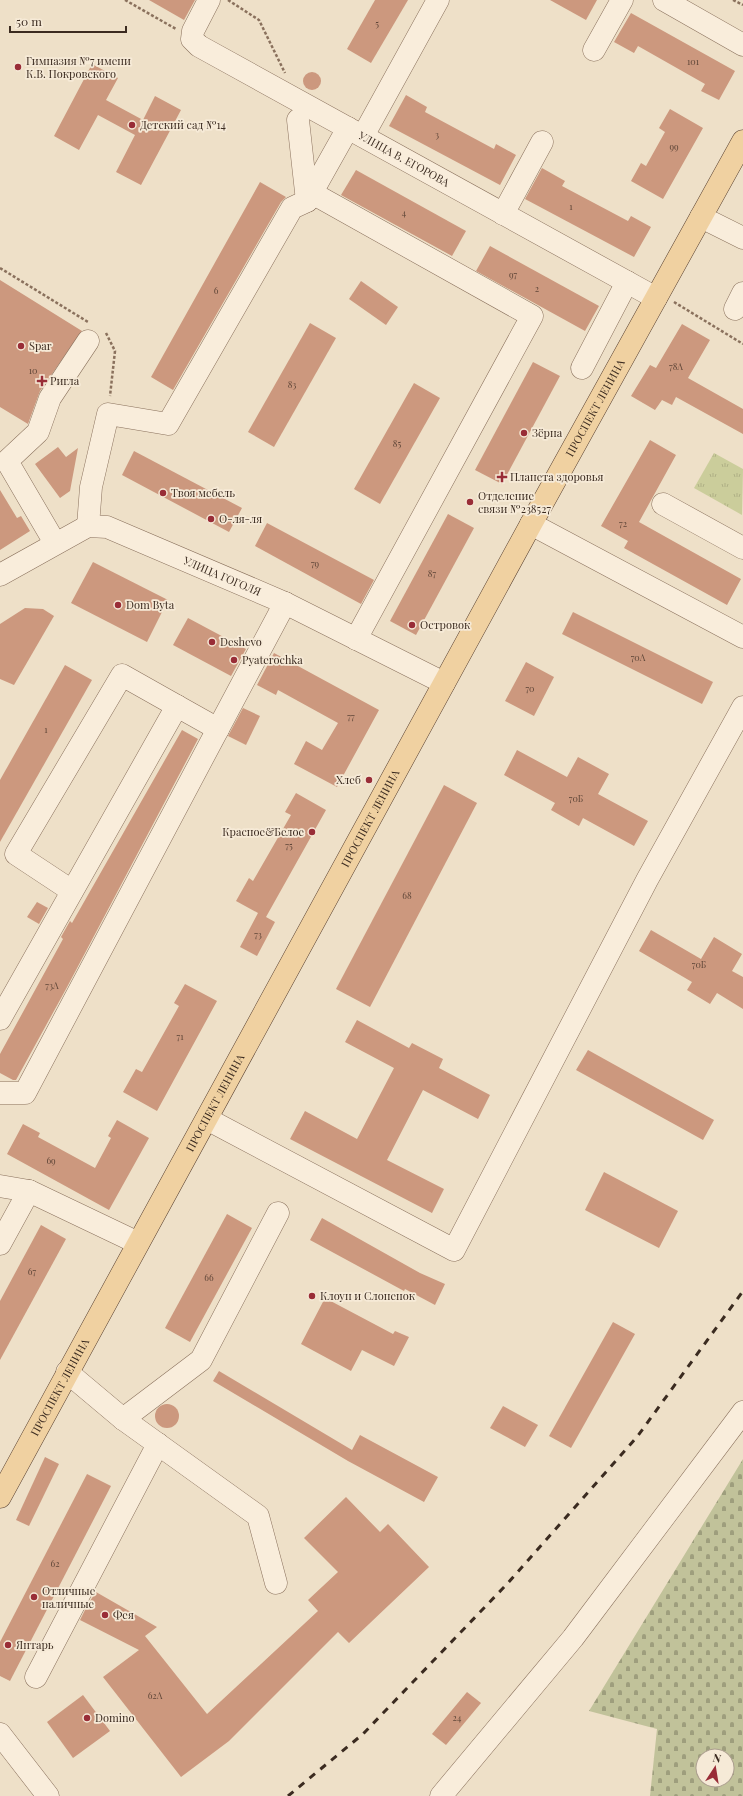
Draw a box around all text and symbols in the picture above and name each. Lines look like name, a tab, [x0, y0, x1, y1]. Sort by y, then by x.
scale bar	[10, 8, 126, 34]
text: 50 m	[16, 13, 42, 29]
house number: 5	[375, 17, 379, 29]
place label: Гимназия №7 имени К.В. Покровского	[26, 53, 131, 81]
house number: 101	[687, 55, 700, 67]
marker: Гимназия №7 имени К.В. Покровского	[13, 62, 23, 72]
place label: Детский сад №14	[140, 117, 227, 132]
marker: Детский сад №14	[127, 120, 137, 130]
street label: УЛИЦА В. ЕГОРОВА	[355, 127, 453, 190]
house number: 3	[435, 128, 439, 140]
house number: 99	[669, 140, 679, 152]
house number: 1	[569, 200, 573, 212]
house number: 4	[402, 206, 407, 218]
house number: 97	[509, 268, 517, 280]
house number: 2	[535, 282, 539, 294]
house number: 6	[214, 284, 219, 296]
place label: Spar	[29, 338, 52, 353]
marker: Spar	[16, 341, 26, 351]
street label: ПРОСПЕКТ ЛЕНИНА	[562, 356, 628, 459]
house number: 78А	[669, 360, 683, 372]
house number: 10	[29, 364, 37, 376]
place label: Ригла	[50, 373, 80, 388]
marker: Ригла	[37, 376, 47, 386]
house number: 83	[288, 378, 296, 390]
place label: Зёрна	[532, 425, 563, 440]
marker: Зёрна	[519, 428, 529, 438]
house number: 85	[393, 437, 401, 449]
place label: Планета здоровья	[510, 469, 604, 484]
marker: Планета здоровья	[497, 472, 507, 482]
place label: Твоя мебель	[171, 485, 235, 500]
marker: Твоя мебель	[158, 488, 168, 498]
place label: Отделение связи №238527	[478, 488, 551, 516]
marker: Отделение связи №238527	[465, 497, 475, 507]
place label: О-ля-ля	[219, 511, 262, 526]
marker: О-ля-ля	[206, 514, 216, 524]
house number: 72	[619, 517, 627, 529]
street label: УЛИЦА ГОГОЛЯ	[180, 552, 263, 599]
house number: 79	[311, 557, 320, 569]
house number: 87	[428, 567, 437, 579]
place label: Dom Byta	[126, 597, 175, 612]
marker: Dom Byta	[113, 600, 123, 610]
place label: Островок	[420, 617, 471, 632]
marker: Островок	[407, 620, 417, 630]
place label: Deshevo	[220, 634, 262, 649]
marker: Deshevo	[207, 637, 217, 647]
house number: 70А	[631, 651, 646, 663]
place label: Pyaterochka	[242, 652, 303, 667]
marker: Pyaterochka	[229, 655, 239, 665]
house number: 70	[525, 682, 535, 694]
house number: 77	[347, 710, 355, 722]
house number: 1	[44, 723, 48, 735]
street label: ПРОСПЕКТ ЛЕНИНА	[337, 767, 403, 870]
place label: Хлеб	[336, 772, 361, 787]
marker: Хлеб	[364, 775, 374, 785]
house number: 70Б	[569, 792, 583, 804]
place label: Красное&Белое	[222, 824, 304, 839]
marker: Красное&Белое	[307, 827, 317, 837]
house number: 75	[285, 839, 293, 851]
house number: 68	[402, 889, 412, 901]
house number: 73	[254, 928, 262, 940]
house number: 70Б	[692, 958, 706, 970]
house number: 73А	[45, 979, 59, 991]
house number: 71	[177, 1030, 184, 1042]
street label: ПРОСПЕКТ ЛЕНИНА	[182, 1051, 247, 1154]
house number: 69	[46, 1154, 56, 1166]
house number: 67	[28, 1265, 36, 1277]
house number: 66	[204, 1271, 214, 1283]
place label: Клоун и Слоненок	[320, 1288, 416, 1303]
marker: Клоун и Слоненок	[307, 1291, 317, 1301]
street label: ПРОСПЕКТ ЛЕНИНА	[27, 1336, 92, 1438]
house number: 62	[51, 1557, 59, 1569]
place label: Отличные наличные	[42, 1583, 96, 1611]
marker: Отличные наличные	[29, 1592, 39, 1602]
place label: Фея	[113, 1607, 134, 1622]
marker: Фея	[100, 1610, 110, 1620]
place label: Янтарь	[15, 1637, 54, 1652]
marker: Янтарь	[3, 1640, 13, 1650]
house number: 62А	[148, 1689, 163, 1701]
place label: Domino	[95, 1710, 135, 1725]
house number: 24	[453, 1711, 462, 1723]
marker: Domino	[82, 1713, 92, 1723]
north arrow	[695, 1748, 735, 1788]
text: N	[712, 1750, 723, 1766]

